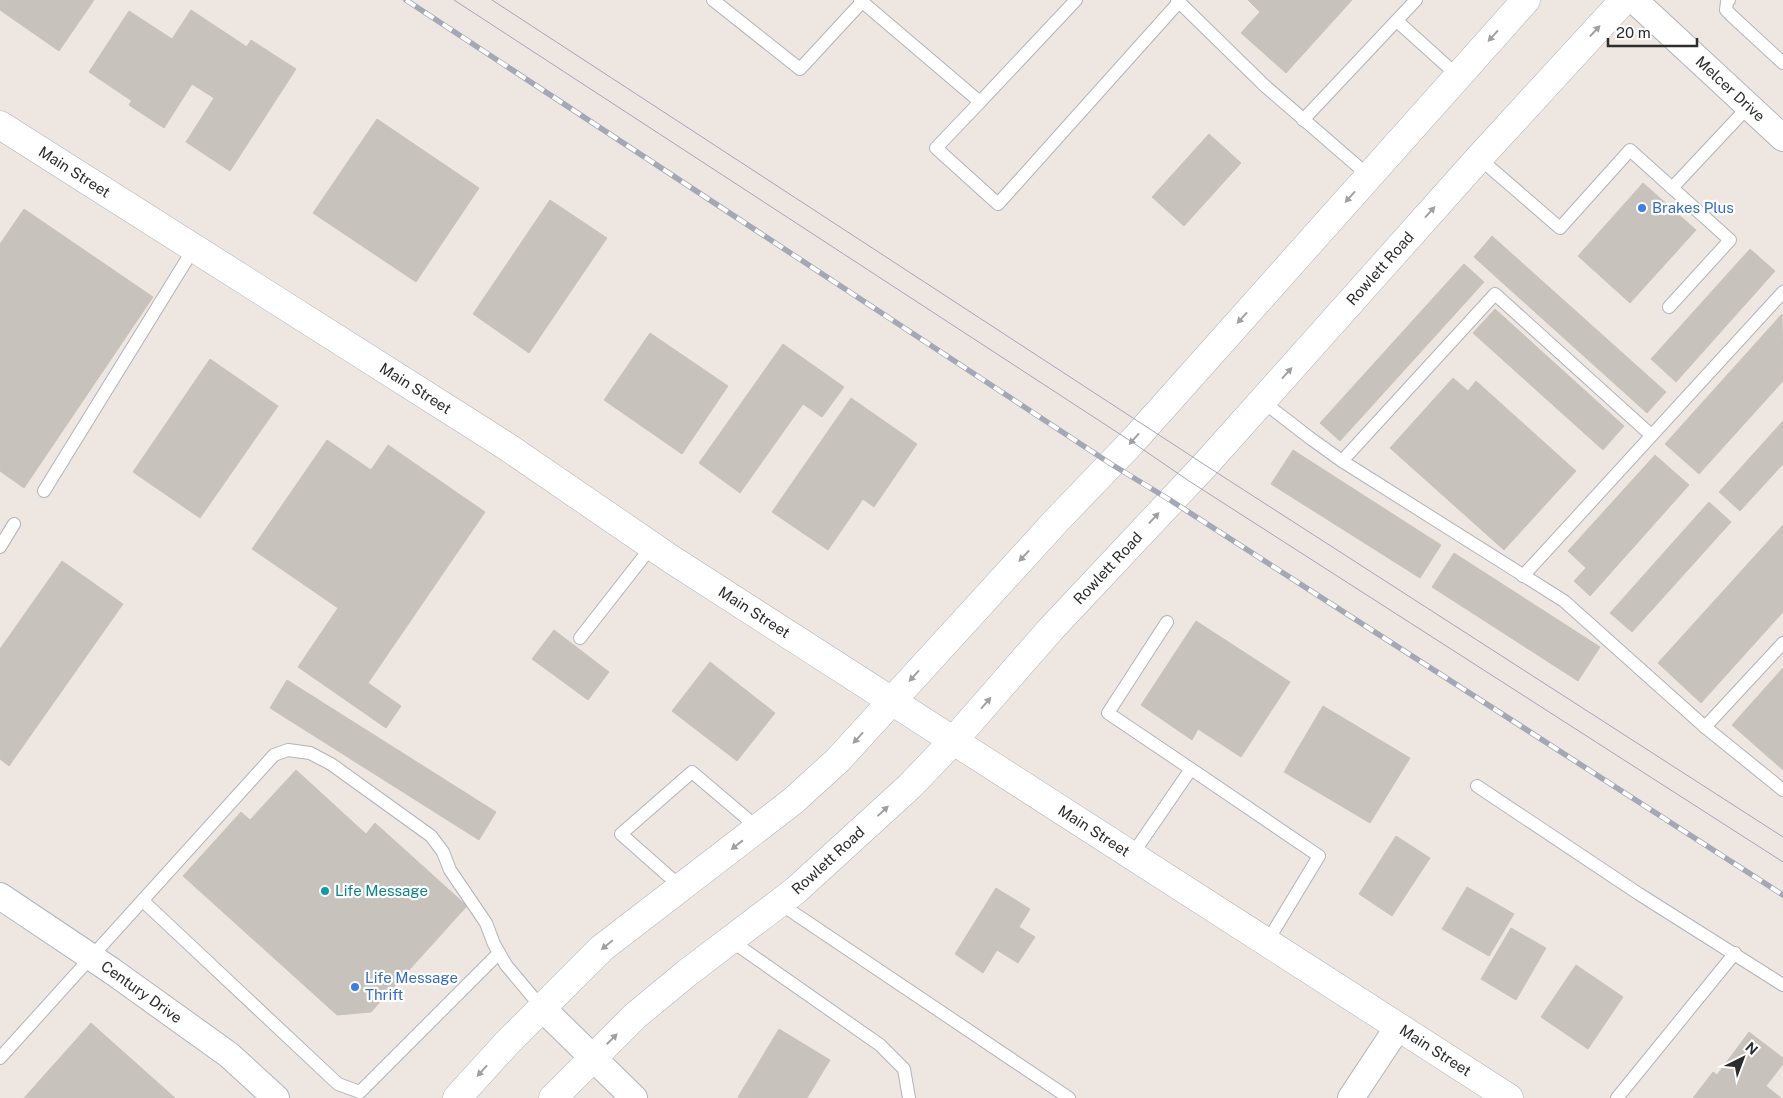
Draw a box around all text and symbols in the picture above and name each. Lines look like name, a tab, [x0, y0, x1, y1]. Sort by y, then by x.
scale bar	[1608, 15, 1697, 47]
text: 20 m	[1616, 24, 1651, 41]
one-way arrow	[1589, 25, 1601, 37]
one-way arrow	[1487, 30, 1499, 42]
street label: Melcer Drive	[1692, 53, 1768, 125]
street label: Main Street	[36, 143, 114, 201]
one-way arrow	[1344, 190, 1356, 202]
place label: Brakes Plus	[1652, 199, 1734, 216]
marker: Brakes Plus	[1636, 202, 1648, 214]
one-way arrow	[1424, 207, 1436, 219]
street label: Rowlett Road	[1343, 228, 1417, 308]
one-way arrow	[1236, 312, 1248, 324]
street label: Main Street	[377, 359, 455, 417]
one-way arrow	[1281, 367, 1293, 379]
one-way arrow	[1128, 433, 1139, 446]
one-way arrow	[1148, 513, 1160, 525]
street label: Rowlett Road	[1070, 528, 1145, 608]
one-way arrow	[1018, 550, 1030, 562]
street label: Main Street	[715, 583, 793, 641]
one-way arrow	[908, 670, 920, 682]
one-way arrow	[980, 698, 992, 710]
one-way arrow	[853, 731, 864, 744]
street label: Main Street	[1055, 801, 1133, 860]
one-way arrow	[877, 805, 889, 817]
street label: Rowlett Road	[788, 823, 868, 898]
one-way arrow	[730, 840, 744, 850]
place label: Life Message	[335, 882, 428, 899]
marker: Life Message	[319, 885, 331, 897]
one-way arrow	[600, 940, 613, 951]
street label: Century Drive	[98, 957, 185, 1026]
place label: Life Message Thrift	[365, 969, 458, 1003]
marker: Life Message Thrift	[349, 981, 361, 993]
street label: Main Street	[1397, 1021, 1475, 1079]
one-way arrow	[606, 1033, 618, 1045]
north arrow	[1718, 1033, 1768, 1083]
text: N	[1742, 1039, 1761, 1058]
one-way arrow	[476, 1064, 488, 1076]

